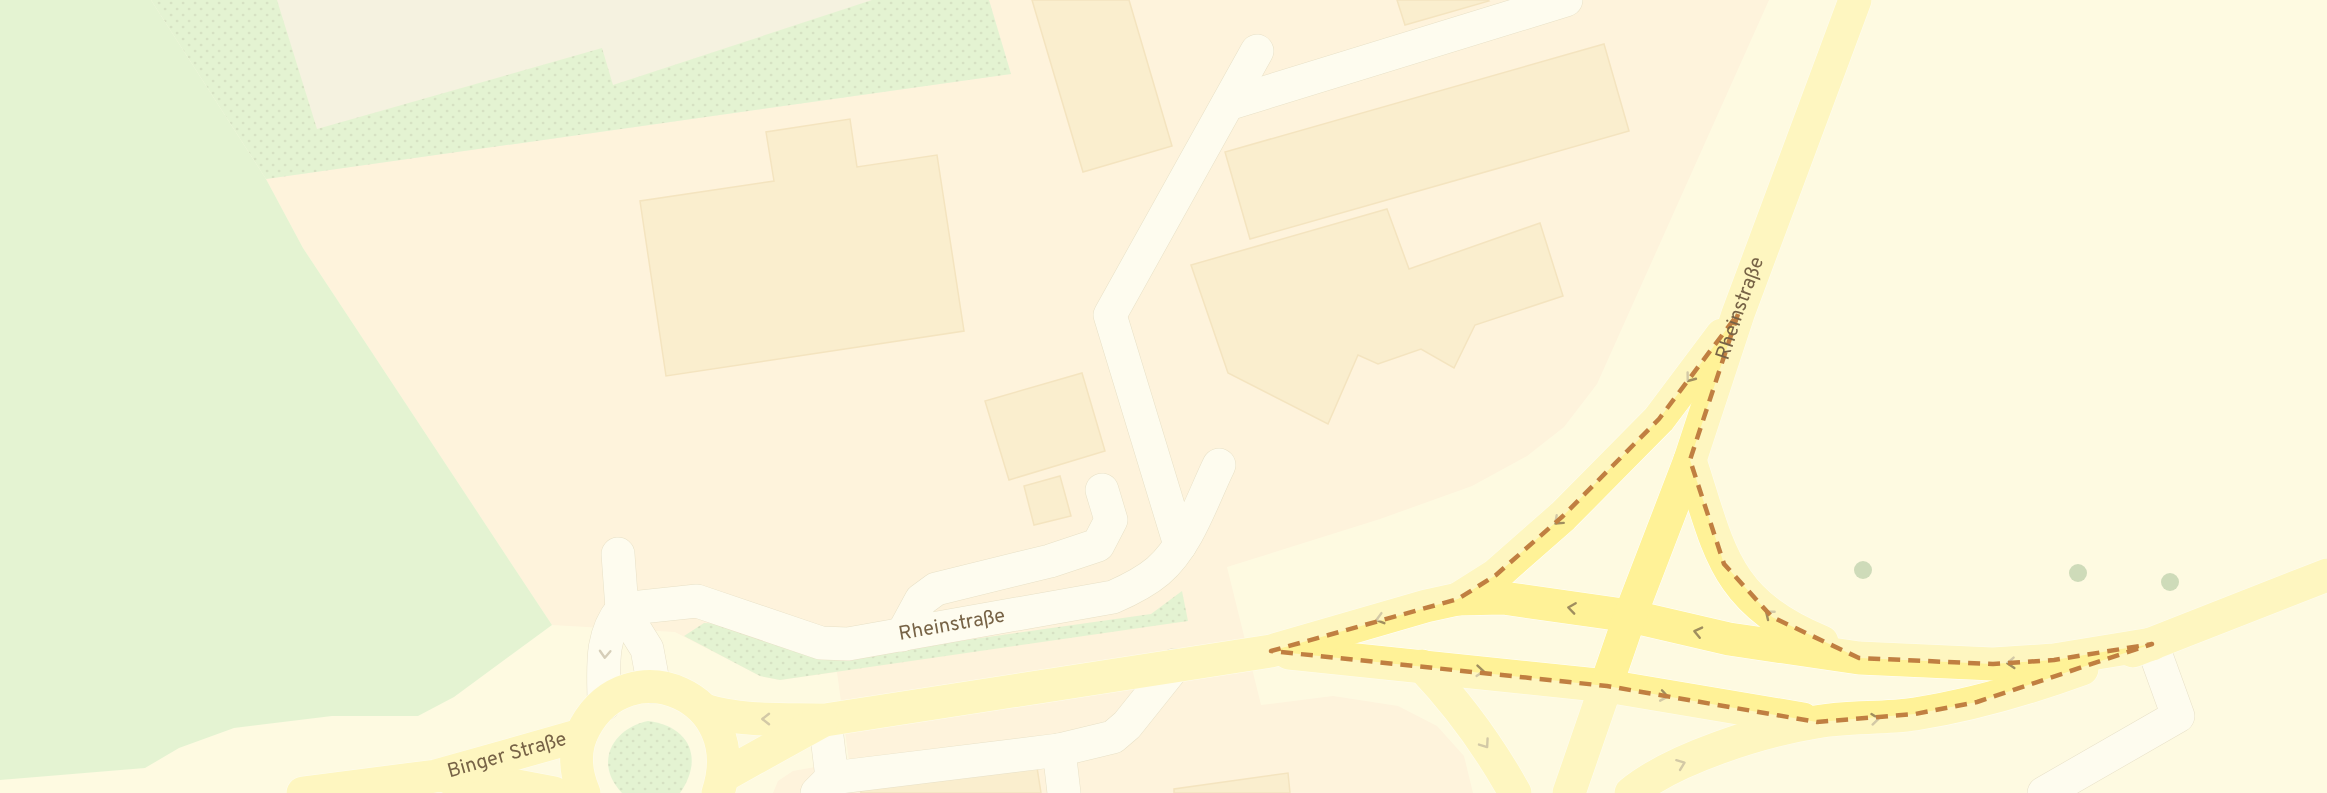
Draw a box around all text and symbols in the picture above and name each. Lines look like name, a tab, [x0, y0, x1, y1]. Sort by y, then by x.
street label: Rheinstraße	[1711, 253, 1771, 364]
one-way arrow	[1686, 371, 1697, 382]
one-way arrow	[1554, 514, 1565, 525]
one-way arrow	[1568, 602, 1577, 614]
street label: Rheinstraße	[897, 603, 1007, 648]
one-way arrow	[1765, 611, 1776, 622]
one-way arrow	[1375, 612, 1386, 624]
one-way arrow	[1693, 626, 1703, 639]
one-way arrow	[598, 649, 611, 658]
one-way arrow	[2007, 657, 2016, 670]
one-way arrow	[1476, 664, 1485, 677]
one-way arrow	[1659, 689, 1669, 702]
one-way arrow	[762, 713, 771, 725]
one-way arrow	[1871, 713, 1880, 725]
street label: Binger Straße	[445, 727, 570, 785]
one-way arrow	[1478, 737, 1489, 748]
one-way arrow	[1675, 759, 1686, 771]

